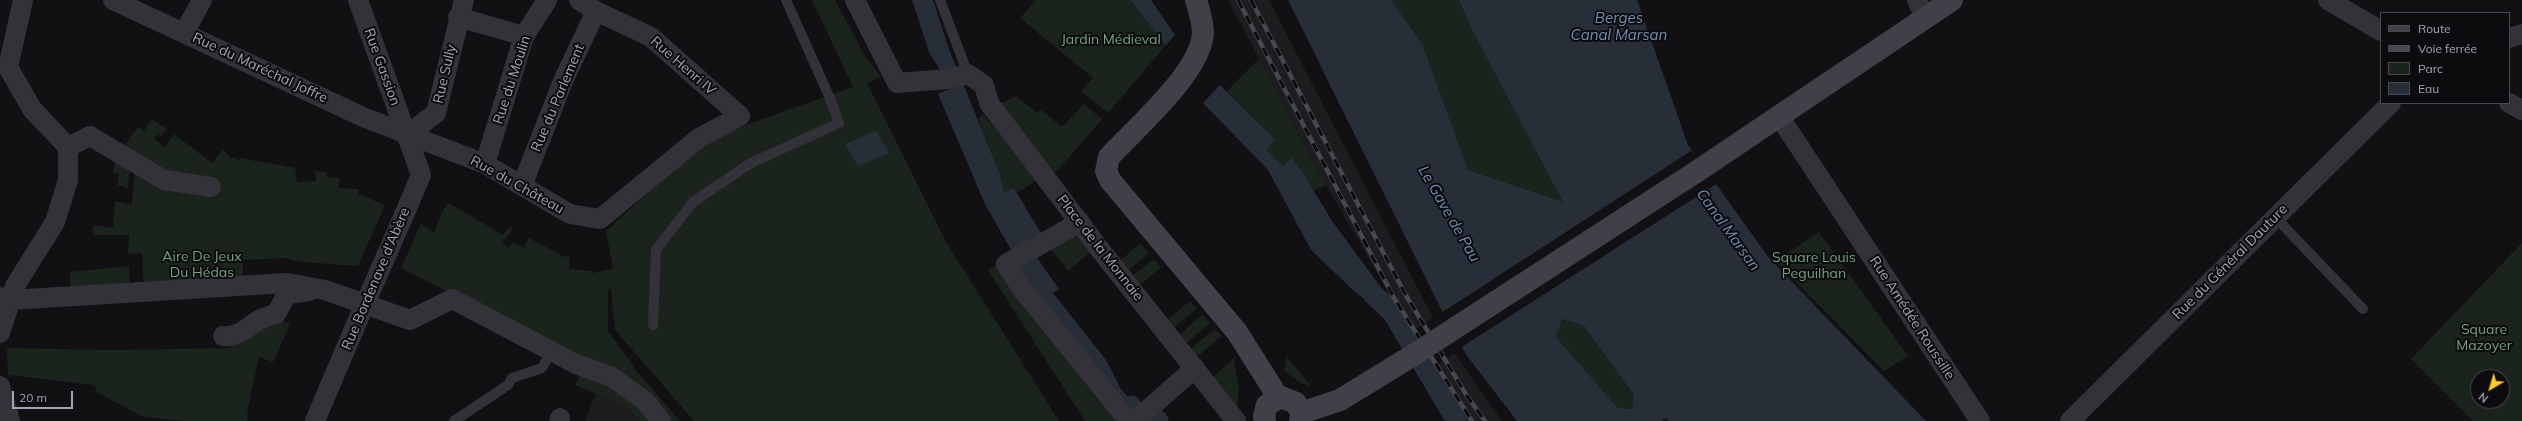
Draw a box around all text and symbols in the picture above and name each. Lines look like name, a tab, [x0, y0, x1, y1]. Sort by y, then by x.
water label: Berges Canal Marsan	[1571, 9, 1667, 44]
legend	[2380, 12, 2510, 104]
text: Route	[2418, 21, 2451, 36]
street label: Rue Gassion	[360, 26, 404, 108]
street label: Rue du Maréchal Joffre	[190, 29, 330, 107]
park label: Jardin Médieval	[1061, 32, 1161, 48]
street label: Rue Henri IV	[647, 33, 719, 99]
street label: Rue du Moulin	[490, 34, 534, 126]
text: Voie ferrée	[2418, 41, 2477, 56]
street label: Rue du Parlement	[528, 42, 588, 154]
street label: Rue Sully	[430, 43, 460, 105]
text: Parc	[2418, 61, 2443, 76]
text: Eau	[2418, 81, 2439, 96]
street label: Rue du Château	[467, 152, 567, 218]
water label: Le Gave de Pau	[1414, 163, 1484, 265]
water label: Canal Marsan	[1692, 186, 1764, 274]
street label: Place de la Monnaie	[1053, 192, 1147, 304]
street label: Rue du Général Dauture	[2169, 201, 2291, 323]
street label: Rue Bordenave d'Abère	[338, 205, 414, 353]
park label: Aire De Jeux Du Hédas	[162, 249, 242, 282]
park label: Square Louis Peguilhan	[1772, 250, 1856, 282]
street label: Rue Amédée Roussille	[1866, 253, 1958, 383]
park label: Square Mazoyer	[2456, 322, 2512, 354]
north arrow	[2470, 369, 2510, 409]
scale bar	[14, 383, 75, 409]
text: 20 m	[19, 390, 47, 405]
text: N	[2476, 390, 2491, 406]

